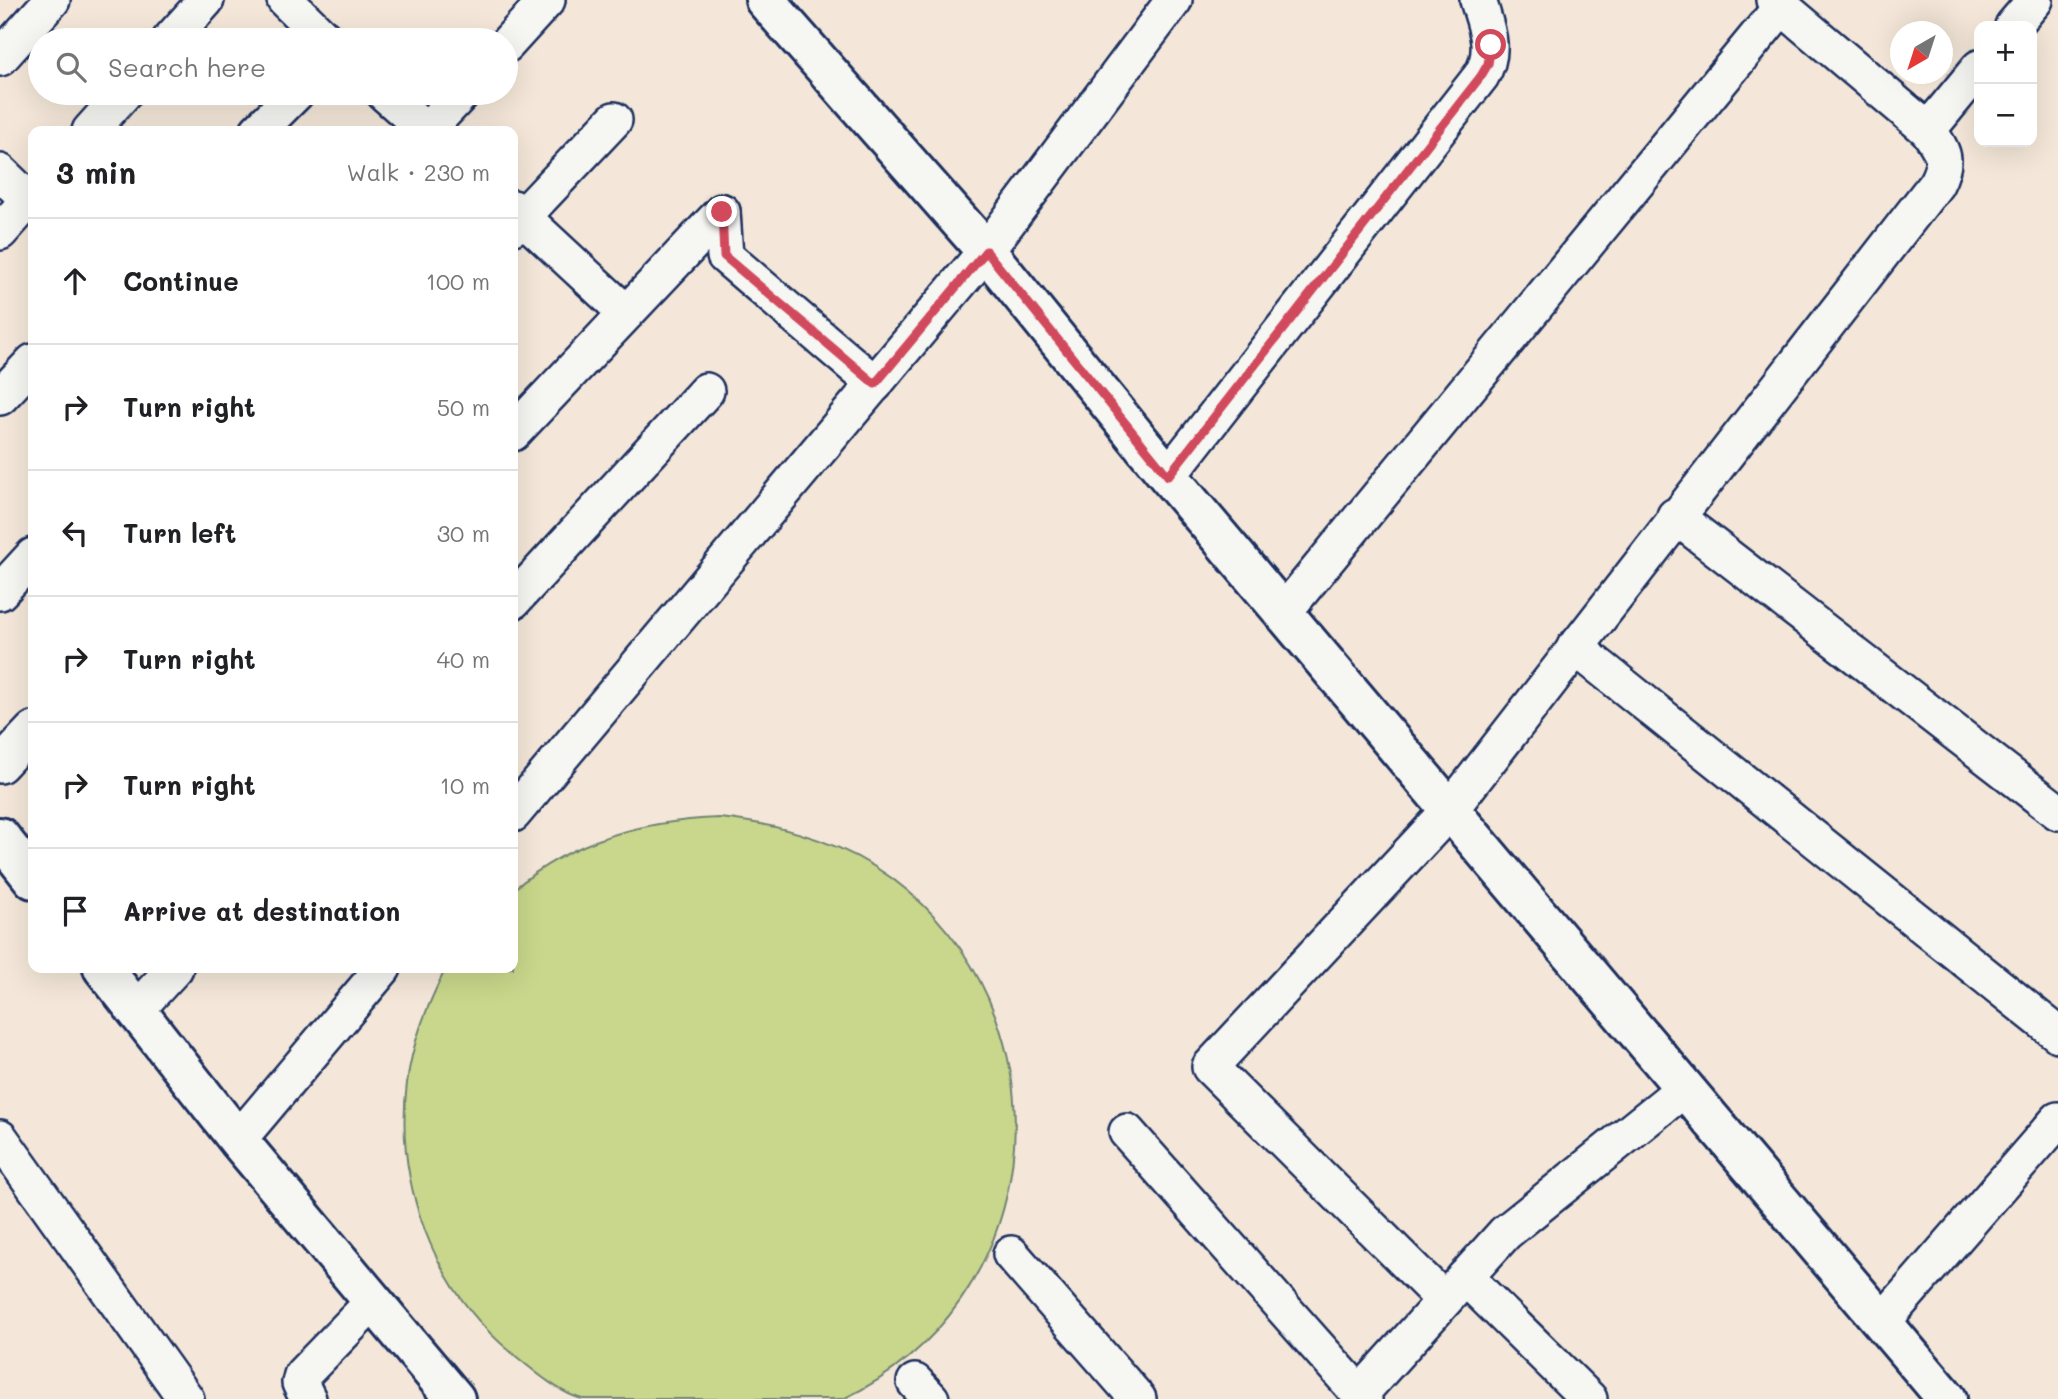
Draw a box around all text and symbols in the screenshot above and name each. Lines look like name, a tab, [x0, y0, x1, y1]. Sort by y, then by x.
north arrow	[1890, 21, 1953, 84]
map controls	[1974, 21, 2037, 147]
button: +	[1974, 21, 2037, 84]
search box	[28, 28, 518, 105]
route start	[1475, 29, 1506, 60]
icon: search	[52, 48, 90, 86]
text: Search here	[108, 50, 266, 84]
button: −	[1974, 84, 2037, 147]
text: 3 min	[56, 152, 136, 192]
text: Walk · 230 m	[347, 157, 490, 187]
route end	[706, 196, 737, 227]
icon: ahead	[56, 262, 94, 300]
text: Continue	[123, 264, 239, 298]
text: 100 m	[426, 266, 490, 296]
icon: right	[56, 388, 94, 426]
text: Turn right	[123, 390, 256, 424]
text: 50 m	[437, 392, 490, 422]
icon: left	[56, 514, 94, 552]
text: Turn left	[123, 516, 236, 550]
text: 30 m	[437, 518, 490, 548]
icon: right	[56, 640, 94, 678]
text: Turn right	[123, 642, 256, 676]
text: 40 m	[437, 644, 490, 674]
icon: right	[56, 766, 94, 804]
text: Turn right	[123, 768, 256, 802]
text: 10 m	[440, 770, 490, 800]
icon: arrive	[56, 892, 94, 930]
text: Arrive at destination	[123, 894, 400, 928]

